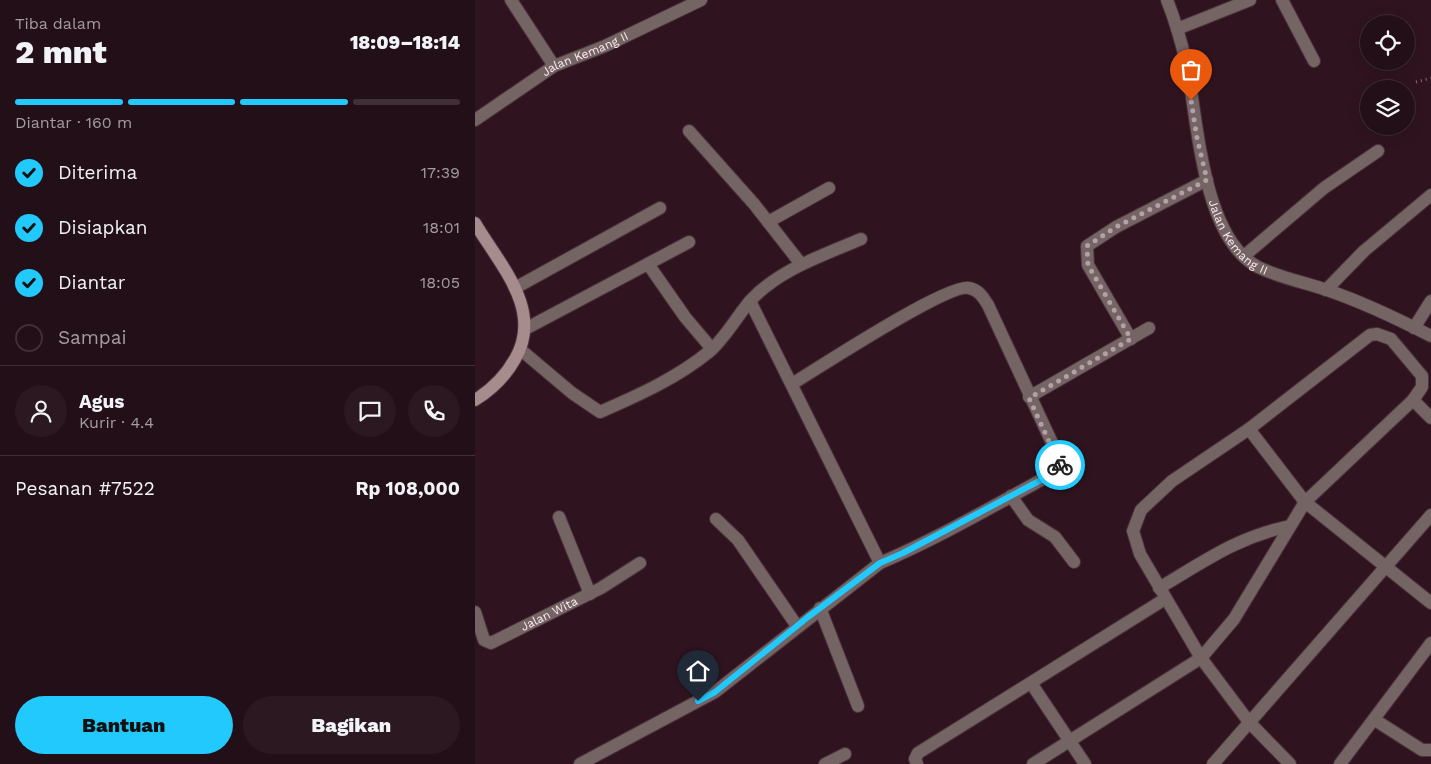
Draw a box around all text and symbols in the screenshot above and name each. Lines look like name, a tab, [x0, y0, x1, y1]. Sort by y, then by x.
text: Tiba dalam	[15, 14, 101, 33]
map controls	[1360, 15, 1415, 135]
button: locate	[1360, 15, 1415, 70]
street label: Jalan Kemang II	[539, 29, 631, 79]
text: 18:09–18:14	[350, 31, 460, 54]
text: 2 mnt	[15, 33, 107, 71]
pin	[1170, 49, 1212, 100]
icon: bag	[1177, 56, 1205, 84]
button: layers	[1360, 80, 1415, 135]
text: Diantar · 160 m	[15, 113, 132, 132]
icon: check	[15, 159, 43, 187]
text: Diterima	[58, 161, 137, 184]
text: 17:39	[421, 163, 460, 182]
street label: Jalan Kemang II	[1206, 198, 1270, 278]
icon: check	[15, 214, 43, 242]
text: Disiapkan	[58, 216, 148, 239]
text: 18:01	[423, 218, 460, 237]
icon: check	[15, 269, 43, 297]
text: Diantar	[58, 271, 126, 294]
text: 18:05	[420, 273, 460, 292]
text: Sampai	[58, 326, 127, 349]
button: person	[15, 385, 67, 437]
button: chat	[344, 385, 396, 437]
button: phone	[408, 385, 460, 437]
text: Agus	[79, 390, 124, 413]
text: Kurir · 4.4	[79, 413, 154, 432]
courier	[1035, 440, 1085, 490]
icon: bike	[1046, 451, 1074, 479]
text: Pesanan #7522	[15, 477, 155, 500]
text: Rp 108,000	[355, 477, 460, 500]
street label: Jalan Wita	[518, 594, 580, 634]
pin	[677, 650, 719, 701]
icon: home	[684, 657, 712, 685]
button: Bantuan	[15, 696, 233, 754]
button: Bagikan	[243, 696, 460, 754]

